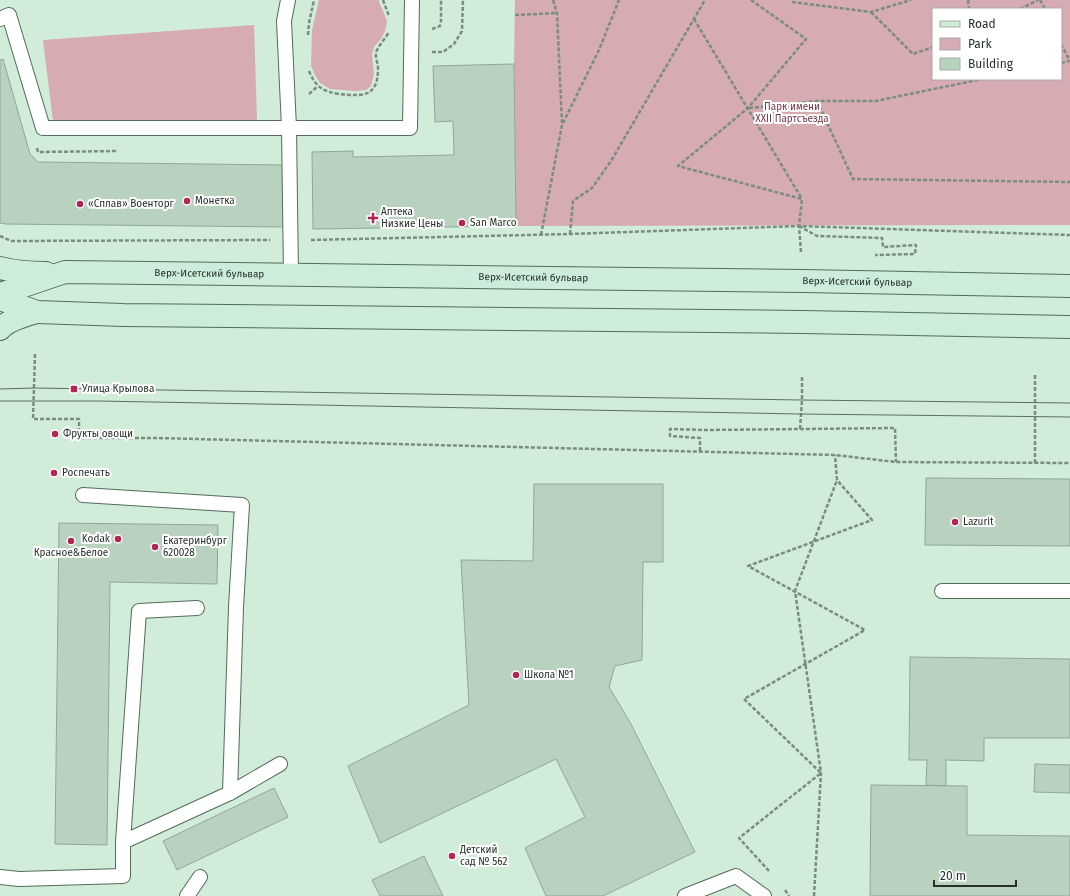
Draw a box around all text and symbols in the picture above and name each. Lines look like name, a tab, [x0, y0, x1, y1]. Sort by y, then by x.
legend	[932, 8, 1062, 80]
text: Road	[968, 17, 996, 31]
text: Park	[968, 37, 992, 51]
text: Building	[968, 57, 1014, 71]
park label: Парк имени XXII Партсъезда	[755, 101, 829, 125]
place label: Монетка	[195, 195, 235, 207]
marker: Монетка	[182, 196, 192, 206]
place label: «Сплав» Военторг	[88, 198, 175, 210]
marker: «Сплав» Военторг	[75, 199, 85, 209]
place label: Аптека Низкие Цены	[381, 206, 443, 230]
marker: Аптека Низкие Цены	[368, 213, 378, 223]
place label: San Marco	[470, 217, 517, 229]
marker: San Marco	[457, 218, 467, 228]
street label: Верх-Исетский бульвар	[154, 267, 264, 280]
street label: Верх-Исетский бульвар	[478, 271, 588, 284]
street label: Верх-Исетский бульвар	[802, 275, 912, 289]
place label: Улица Крылова	[82, 383, 154, 395]
marker: Улица Крылова	[69, 384, 79, 394]
place label: Фрукты овощи	[63, 428, 133, 440]
marker: Фрукты овощи	[50, 429, 60, 439]
place label: Роспечать	[62, 467, 110, 479]
marker: Роспечать	[49, 468, 59, 478]
place label: Lazurit	[963, 516, 994, 528]
marker: Lazurit	[950, 517, 960, 527]
place label: Kodak	[82, 533, 111, 545]
marker: Kodak	[113, 534, 123, 544]
place label: Екатеринбург 620028	[163, 535, 228, 559]
marker: Красное&Белое	[66, 536, 76, 546]
marker: Екатеринбург 620028	[150, 542, 160, 552]
place label: Красное&Белое	[34, 547, 108, 559]
place label: Школа №1	[524, 669, 574, 681]
marker: Школа №1	[511, 670, 521, 680]
place label: Детский сад № 562	[459, 844, 507, 868]
marker: Детский сад № 562	[447, 851, 457, 861]
scale bar	[934, 862, 1016, 888]
text: 20 m	[940, 869, 966, 883]

